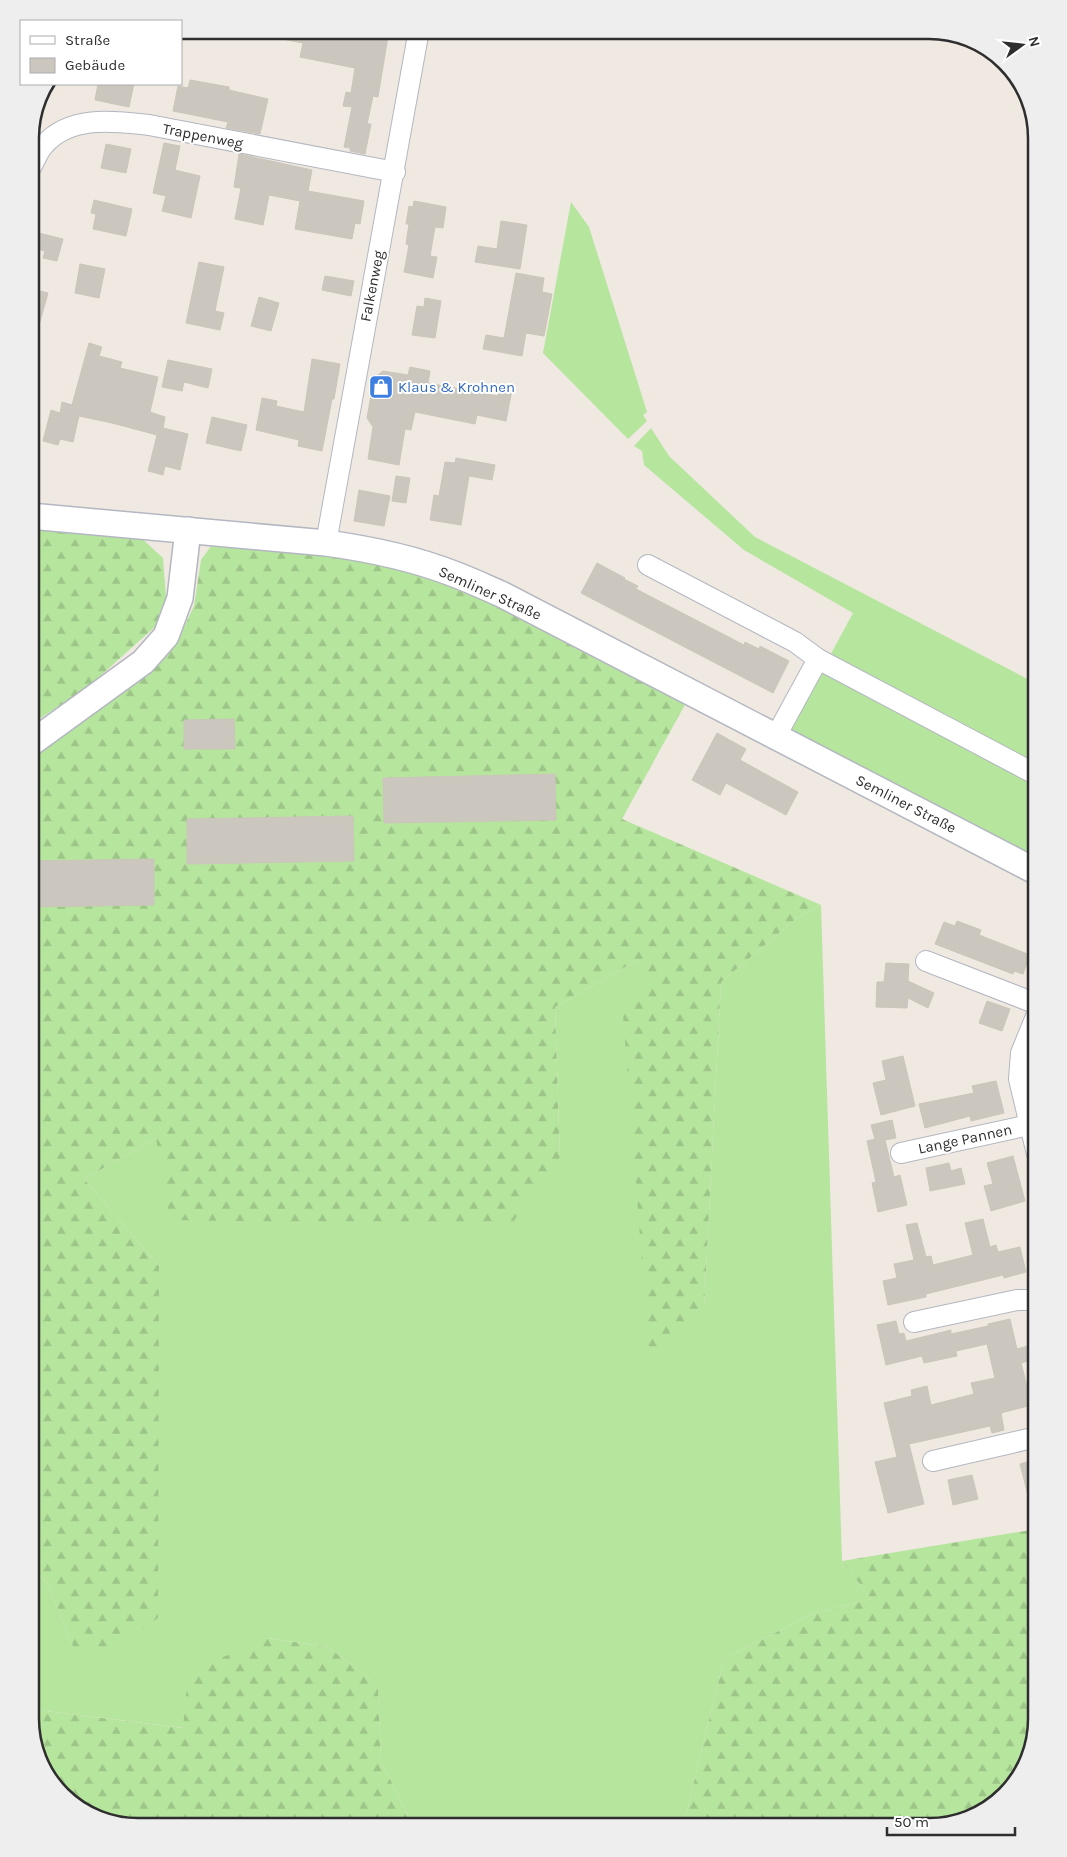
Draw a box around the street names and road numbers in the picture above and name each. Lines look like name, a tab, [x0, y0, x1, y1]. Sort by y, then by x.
street label: Trappenweg	[161, 119, 245, 153]
street label: Falkenweg	[356, 248, 388, 323]
street label: Semliner Straße	[436, 562, 544, 624]
street label: Semliner Straße	[853, 771, 959, 837]
street label: Lange Pannen	[916, 1120, 1014, 1158]

